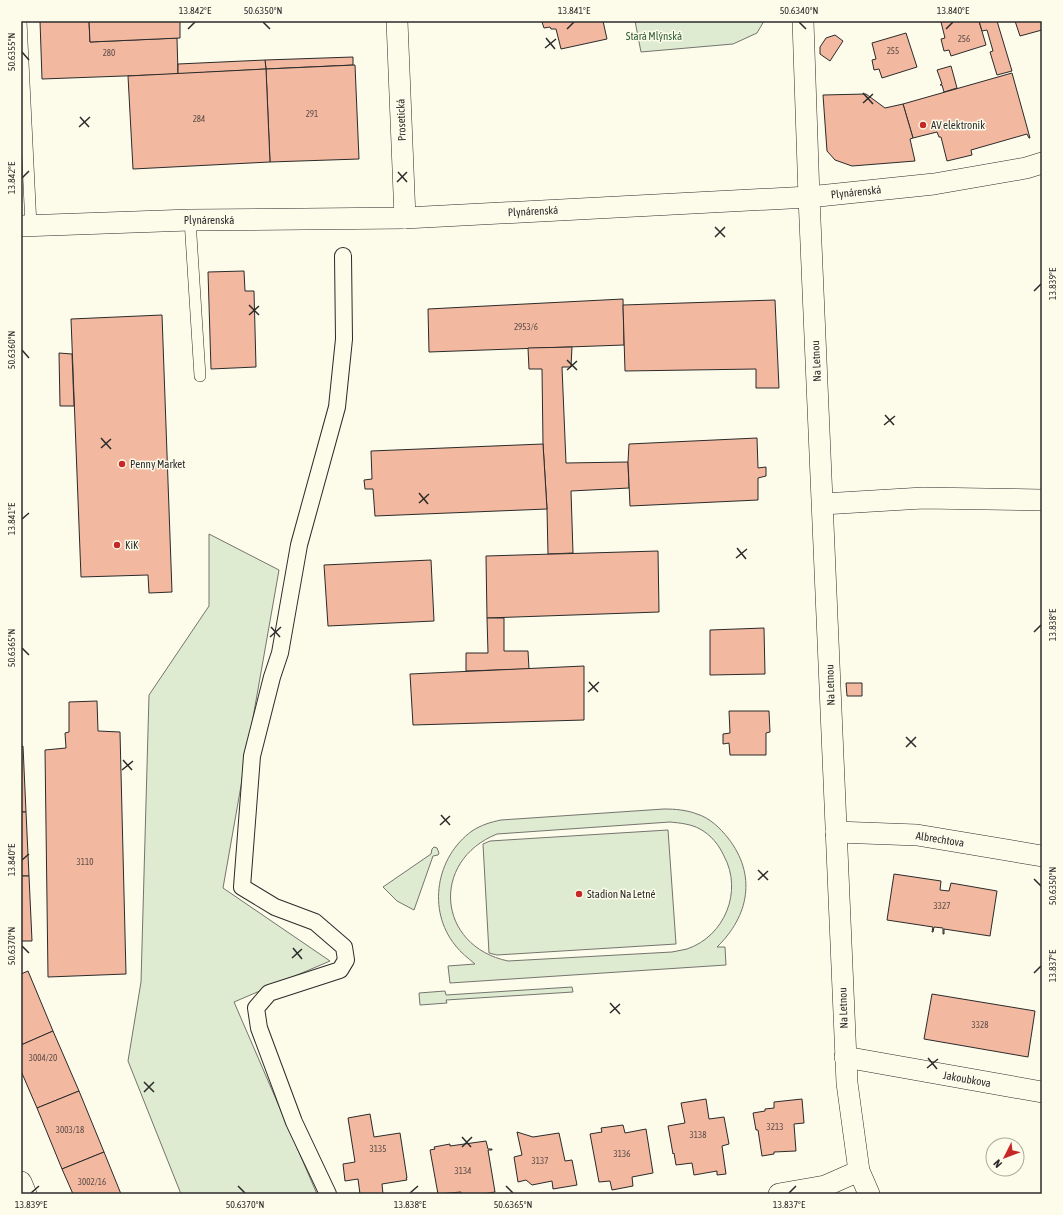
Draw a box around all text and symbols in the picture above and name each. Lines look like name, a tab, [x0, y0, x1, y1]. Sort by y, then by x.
text: 13.842°E	[179, 5, 212, 16]
text: 50.6350°N	[244, 5, 282, 16]
text: 13.841°E	[558, 5, 591, 16]
text: 50.6340°N	[780, 5, 818, 16]
text: 13.840°E	[937, 5, 970, 16]
park label: Stará Mlýnská	[626, 30, 682, 42]
text: 50.6355°N	[6, 33, 17, 71]
house number: 256	[958, 34, 970, 44]
house number: 255	[887, 46, 899, 56]
house number: 280	[103, 48, 115, 58]
street label: Prosetická	[394, 99, 408, 141]
house number: 291	[306, 109, 318, 119]
house number: 284	[193, 114, 205, 124]
place label: AV elektronik	[931, 119, 985, 131]
marker: AV elektronik	[918, 120, 928, 130]
text: 13.842°E	[6, 161, 17, 194]
street label: Plynárenská	[830, 183, 882, 201]
street label: Plynárenská	[507, 204, 559, 218]
street label: Plynárenská	[184, 214, 234, 226]
text: 13.839°E	[1047, 267, 1058, 300]
house number: 2953/6	[514, 322, 538, 332]
text: 50.6360°N	[6, 331, 17, 369]
street label: Na Letnou	[809, 340, 823, 382]
place label: Penny Market	[130, 458, 186, 470]
marker: Penny Market	[117, 459, 127, 469]
text: 13.841°E	[6, 502, 17, 535]
place label: KiK	[125, 539, 139, 551]
marker: KiK	[112, 540, 122, 550]
text: 13.838°E	[1047, 608, 1058, 641]
text: 50.6365°N	[6, 629, 17, 667]
street label: Na Letnou	[823, 664, 837, 706]
street label: Albrechtova	[915, 829, 965, 849]
text: 13.840°E	[6, 843, 17, 876]
house number: 3110	[77, 857, 93, 867]
text: 50.6350°N	[1047, 867, 1058, 905]
place label: Stadion Na Letné	[587, 888, 656, 900]
marker: Stadion Na Letné	[574, 889, 584, 899]
house number: 3327	[934, 901, 950, 911]
text: 50.6370°N	[6, 927, 17, 965]
text: 13.837°E	[1047, 949, 1058, 982]
street label: Na Letnou	[836, 987, 850, 1029]
house number: 3328	[972, 1020, 988, 1030]
house number: 3004/20	[29, 1053, 57, 1063]
street label: Jakoubkova	[942, 1069, 992, 1089]
house number: 3213	[767, 1122, 783, 1132]
house number: 3003/18	[56, 1125, 84, 1135]
house number: 3138	[690, 1130, 706, 1140]
north arrow	[985, 1137, 1025, 1177]
house number: 3135	[370, 1144, 386, 1154]
house number: 3136	[614, 1149, 630, 1159]
house number: 3137	[532, 1156, 548, 1166]
text: N	[991, 1157, 1004, 1170]
house number: 3134	[455, 1166, 471, 1176]
house number: 3002/16	[78, 1177, 106, 1187]
text: 13.839°E	[15, 1199, 48, 1210]
text: 50.6370°N	[226, 1199, 264, 1210]
text: 13.838°E	[394, 1199, 427, 1210]
text: 50.6365°N	[494, 1199, 532, 1210]
text: 13.837°E	[773, 1199, 806, 1210]

